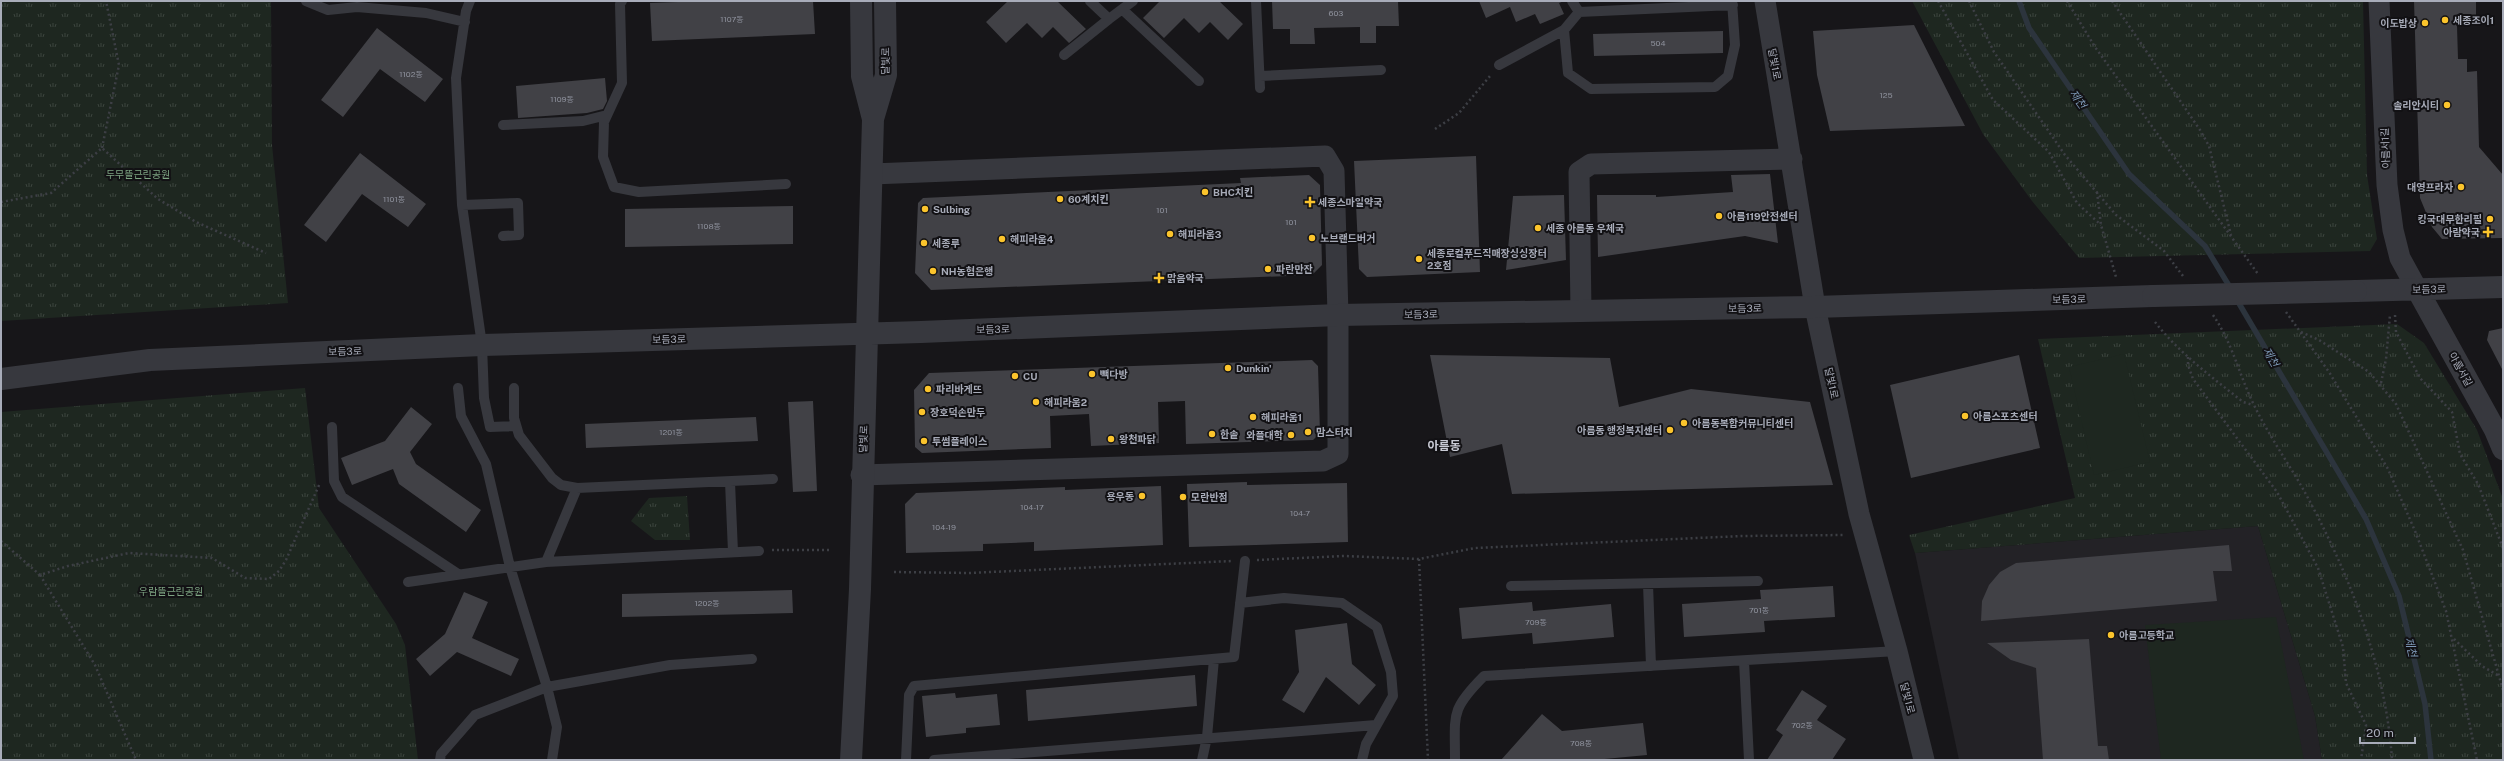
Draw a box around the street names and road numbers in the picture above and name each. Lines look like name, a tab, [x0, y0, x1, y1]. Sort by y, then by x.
street label: 달빛로	[879, 47, 891, 75]
street label: 달빛1로	[1766, 47, 1784, 81]
street label: 아름서1길	[2378, 127, 2392, 169]
street label: 보듬3로	[2412, 282, 2446, 296]
street label: 보듬3로	[2052, 292, 2086, 306]
street label: 보듬3로	[1728, 302, 1762, 314]
street label: 보듬3로	[1404, 308, 1438, 320]
street label: 보듬3로	[976, 322, 1010, 336]
street label: 보듬3로	[652, 332, 686, 346]
street label: 보듬3로	[328, 344, 362, 358]
street label: 아름서길	[2447, 350, 2475, 388]
street label: 달빛1로	[1823, 366, 1841, 400]
street label: 달빛로	[857, 425, 869, 453]
street label: 달빛1로	[1898, 681, 1918, 715]

